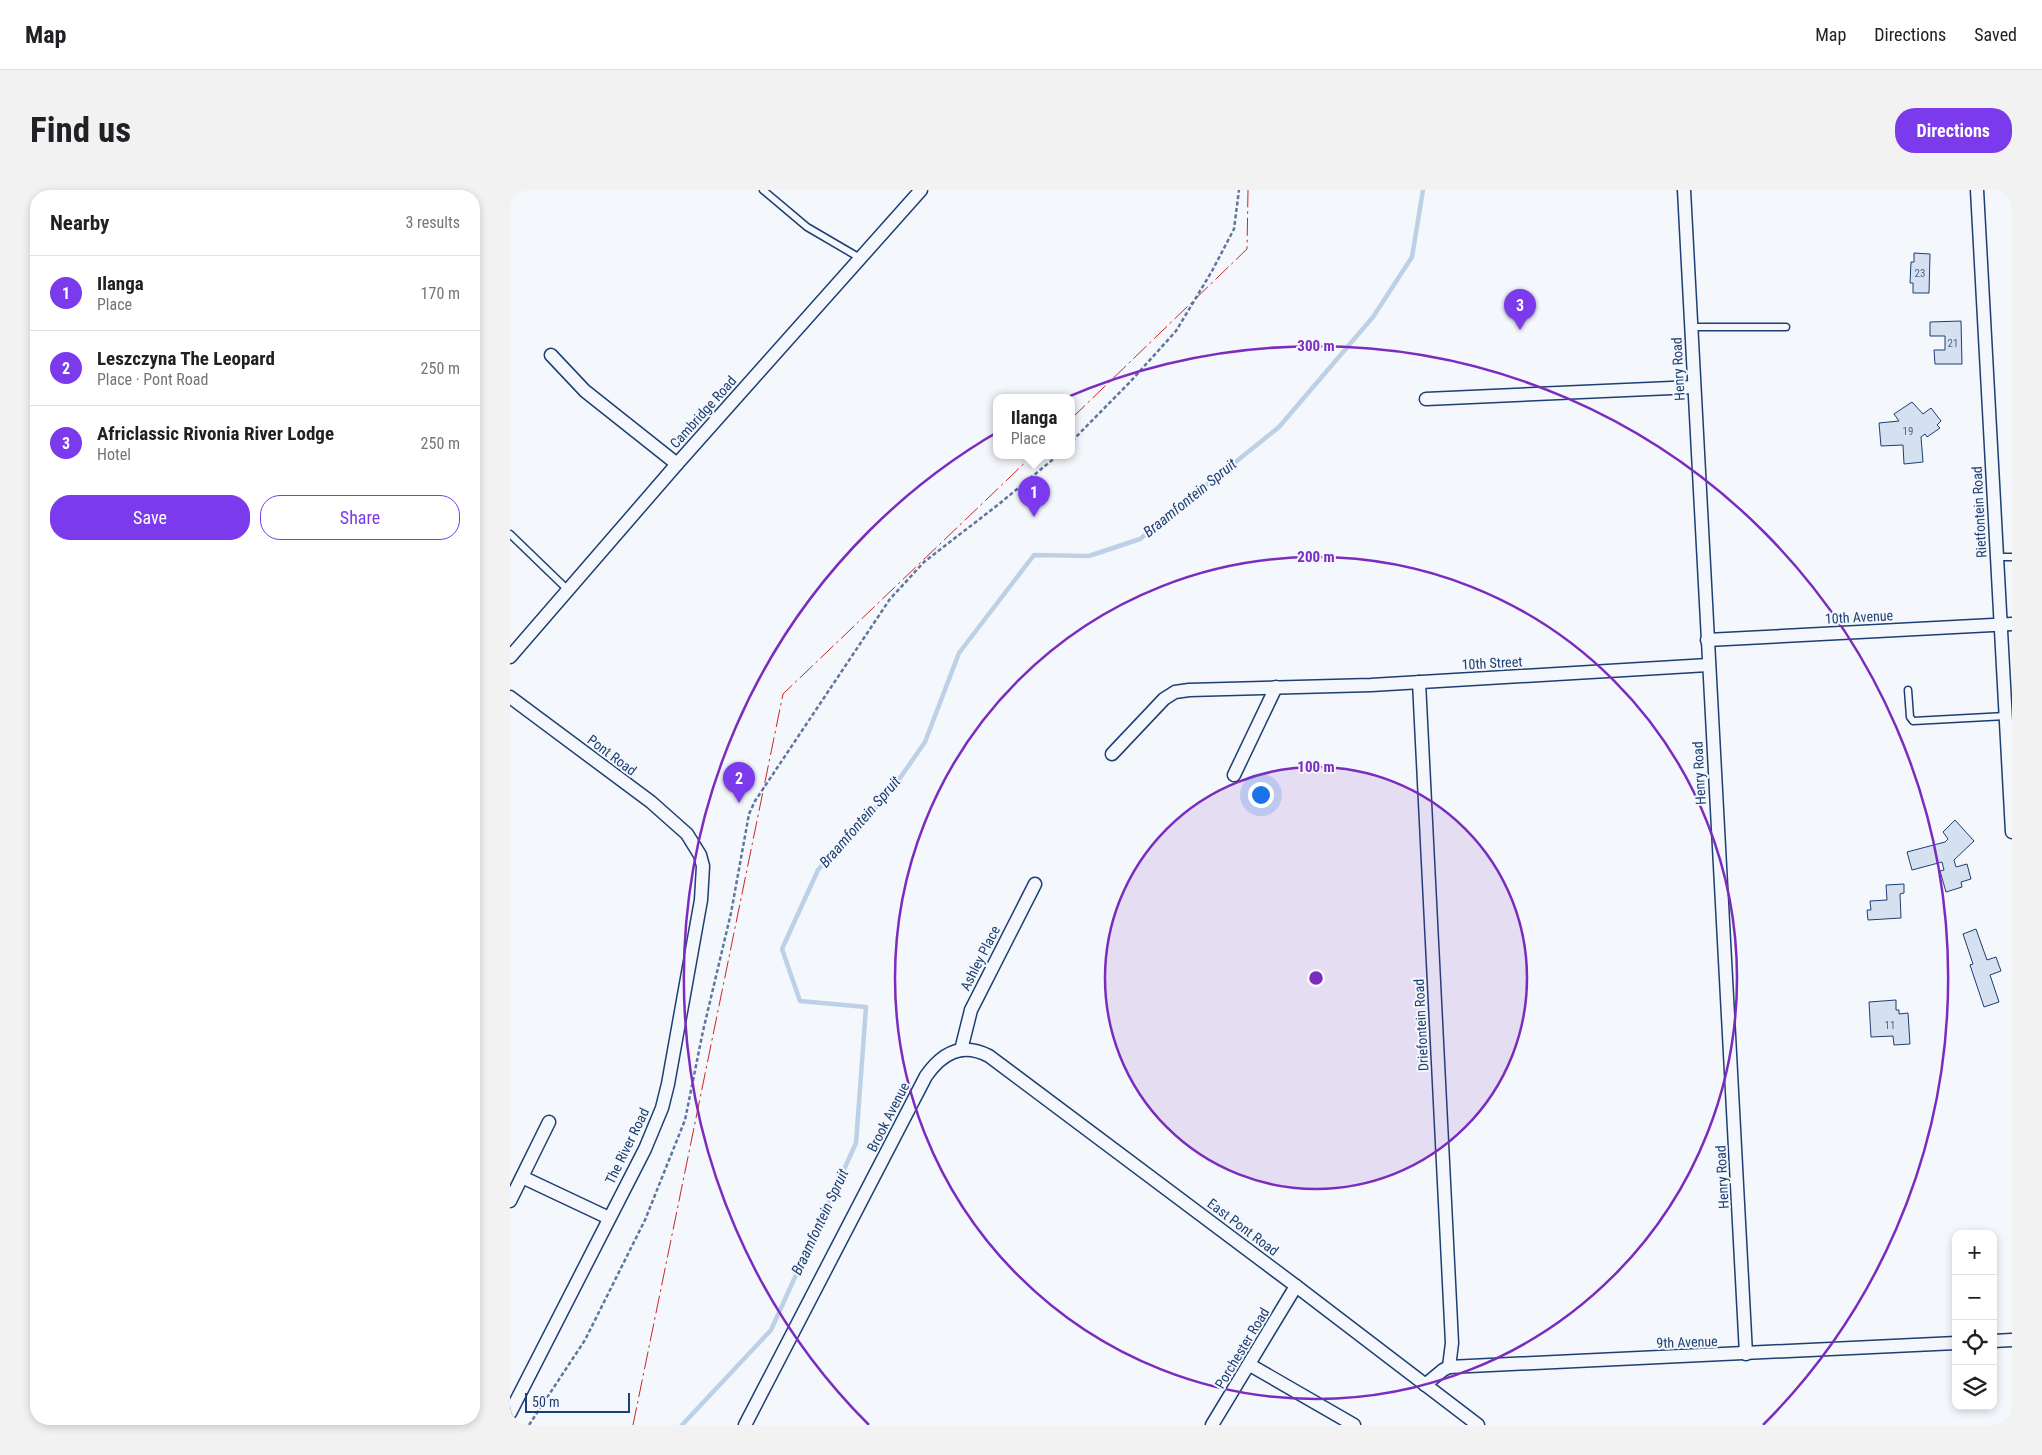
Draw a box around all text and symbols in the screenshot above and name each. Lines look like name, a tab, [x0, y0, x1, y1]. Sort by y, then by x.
text: Map	[25, 21, 66, 49]
text: Map	[1815, 24, 1846, 45]
text: Directions	[1874, 24, 1946, 45]
text: Saved	[1974, 24, 2017, 45]
button: Directions	[1895, 108, 2012, 153]
text: Find us	[30, 110, 131, 151]
text: Nearby	[50, 211, 109, 235]
text: 3 results	[405, 213, 460, 232]
house number: 23	[1915, 267, 1925, 280]
text: Ilanga	[97, 272, 144, 295]
text: 1	[62, 284, 70, 303]
text: 170 m	[421, 284, 460, 303]
pin: 3	[1504, 289, 1536, 330]
text: Place	[97, 295, 132, 314]
text: 300 m	[1297, 337, 1335, 355]
street label: Henry Road	[1668, 337, 1688, 401]
house number: 21	[1948, 337, 1958, 350]
text: Leszczyna The Leopard	[97, 347, 275, 370]
text: 2	[62, 359, 70, 378]
text: 250 m	[421, 359, 460, 378]
text: Place · Pont Road	[97, 370, 208, 389]
street label: Cambridge Road	[667, 373, 739, 451]
popup	[993, 394, 1075, 459]
text: Ilanga	[1011, 406, 1057, 429]
text: Africlassic Rivonia River Lodge	[97, 422, 334, 445]
house number: 19	[1903, 425, 1913, 438]
text: Place	[1011, 429, 1046, 448]
text: 3	[62, 434, 70, 453]
text: 250 m	[421, 434, 460, 453]
text: Hotel	[97, 445, 131, 464]
water label: Braamfontein Spruit	[1140, 454, 1241, 541]
street label: Rietfontein Road	[1969, 466, 1989, 558]
pin: 1	[1018, 476, 1050, 517]
button: Save	[50, 495, 250, 540]
button: Share	[260, 495, 460, 540]
text: 200 m	[1297, 548, 1335, 566]
street label: 10th Avenue	[1825, 607, 1894, 627]
street label: 10th Street	[1461, 653, 1523, 673]
street label: Pont Road	[584, 731, 640, 779]
street label: Henry Road	[1689, 741, 1709, 805]
text: 100 m	[1297, 758, 1335, 776]
pin: 2	[723, 762, 755, 803]
water label: Braamfontein Spruit	[816, 772, 905, 871]
your location	[1248, 782, 1274, 808]
street label: Ashley Place	[957, 923, 1003, 993]
centre of rings	[1307, 969, 1325, 987]
street label: Driefontein Road	[1411, 978, 1431, 1072]
house number: 11	[1885, 1019, 1895, 1032]
street label: Brook Avenue	[864, 1079, 912, 1154]
street label: The River Road	[602, 1105, 652, 1187]
street label: Henry Road	[1712, 1145, 1732, 1209]
water label: Braamfontein Spruit	[788, 1166, 853, 1278]
street label: East Pont Road	[1204, 1195, 1282, 1259]
map controls	[1952, 1230, 1997, 1410]
button: +	[1952, 1230, 1997, 1275]
button: −	[1952, 1275, 1997, 1320]
street label: Porchester Road	[1212, 1305, 1272, 1391]
button: locate	[1952, 1320, 1997, 1365]
street label: 9th Avenue	[1656, 1333, 1718, 1351]
button: layers	[1952, 1365, 1997, 1410]
scale bar	[525, 1390, 630, 1413]
text: 50 m	[532, 1394, 560, 1410]

